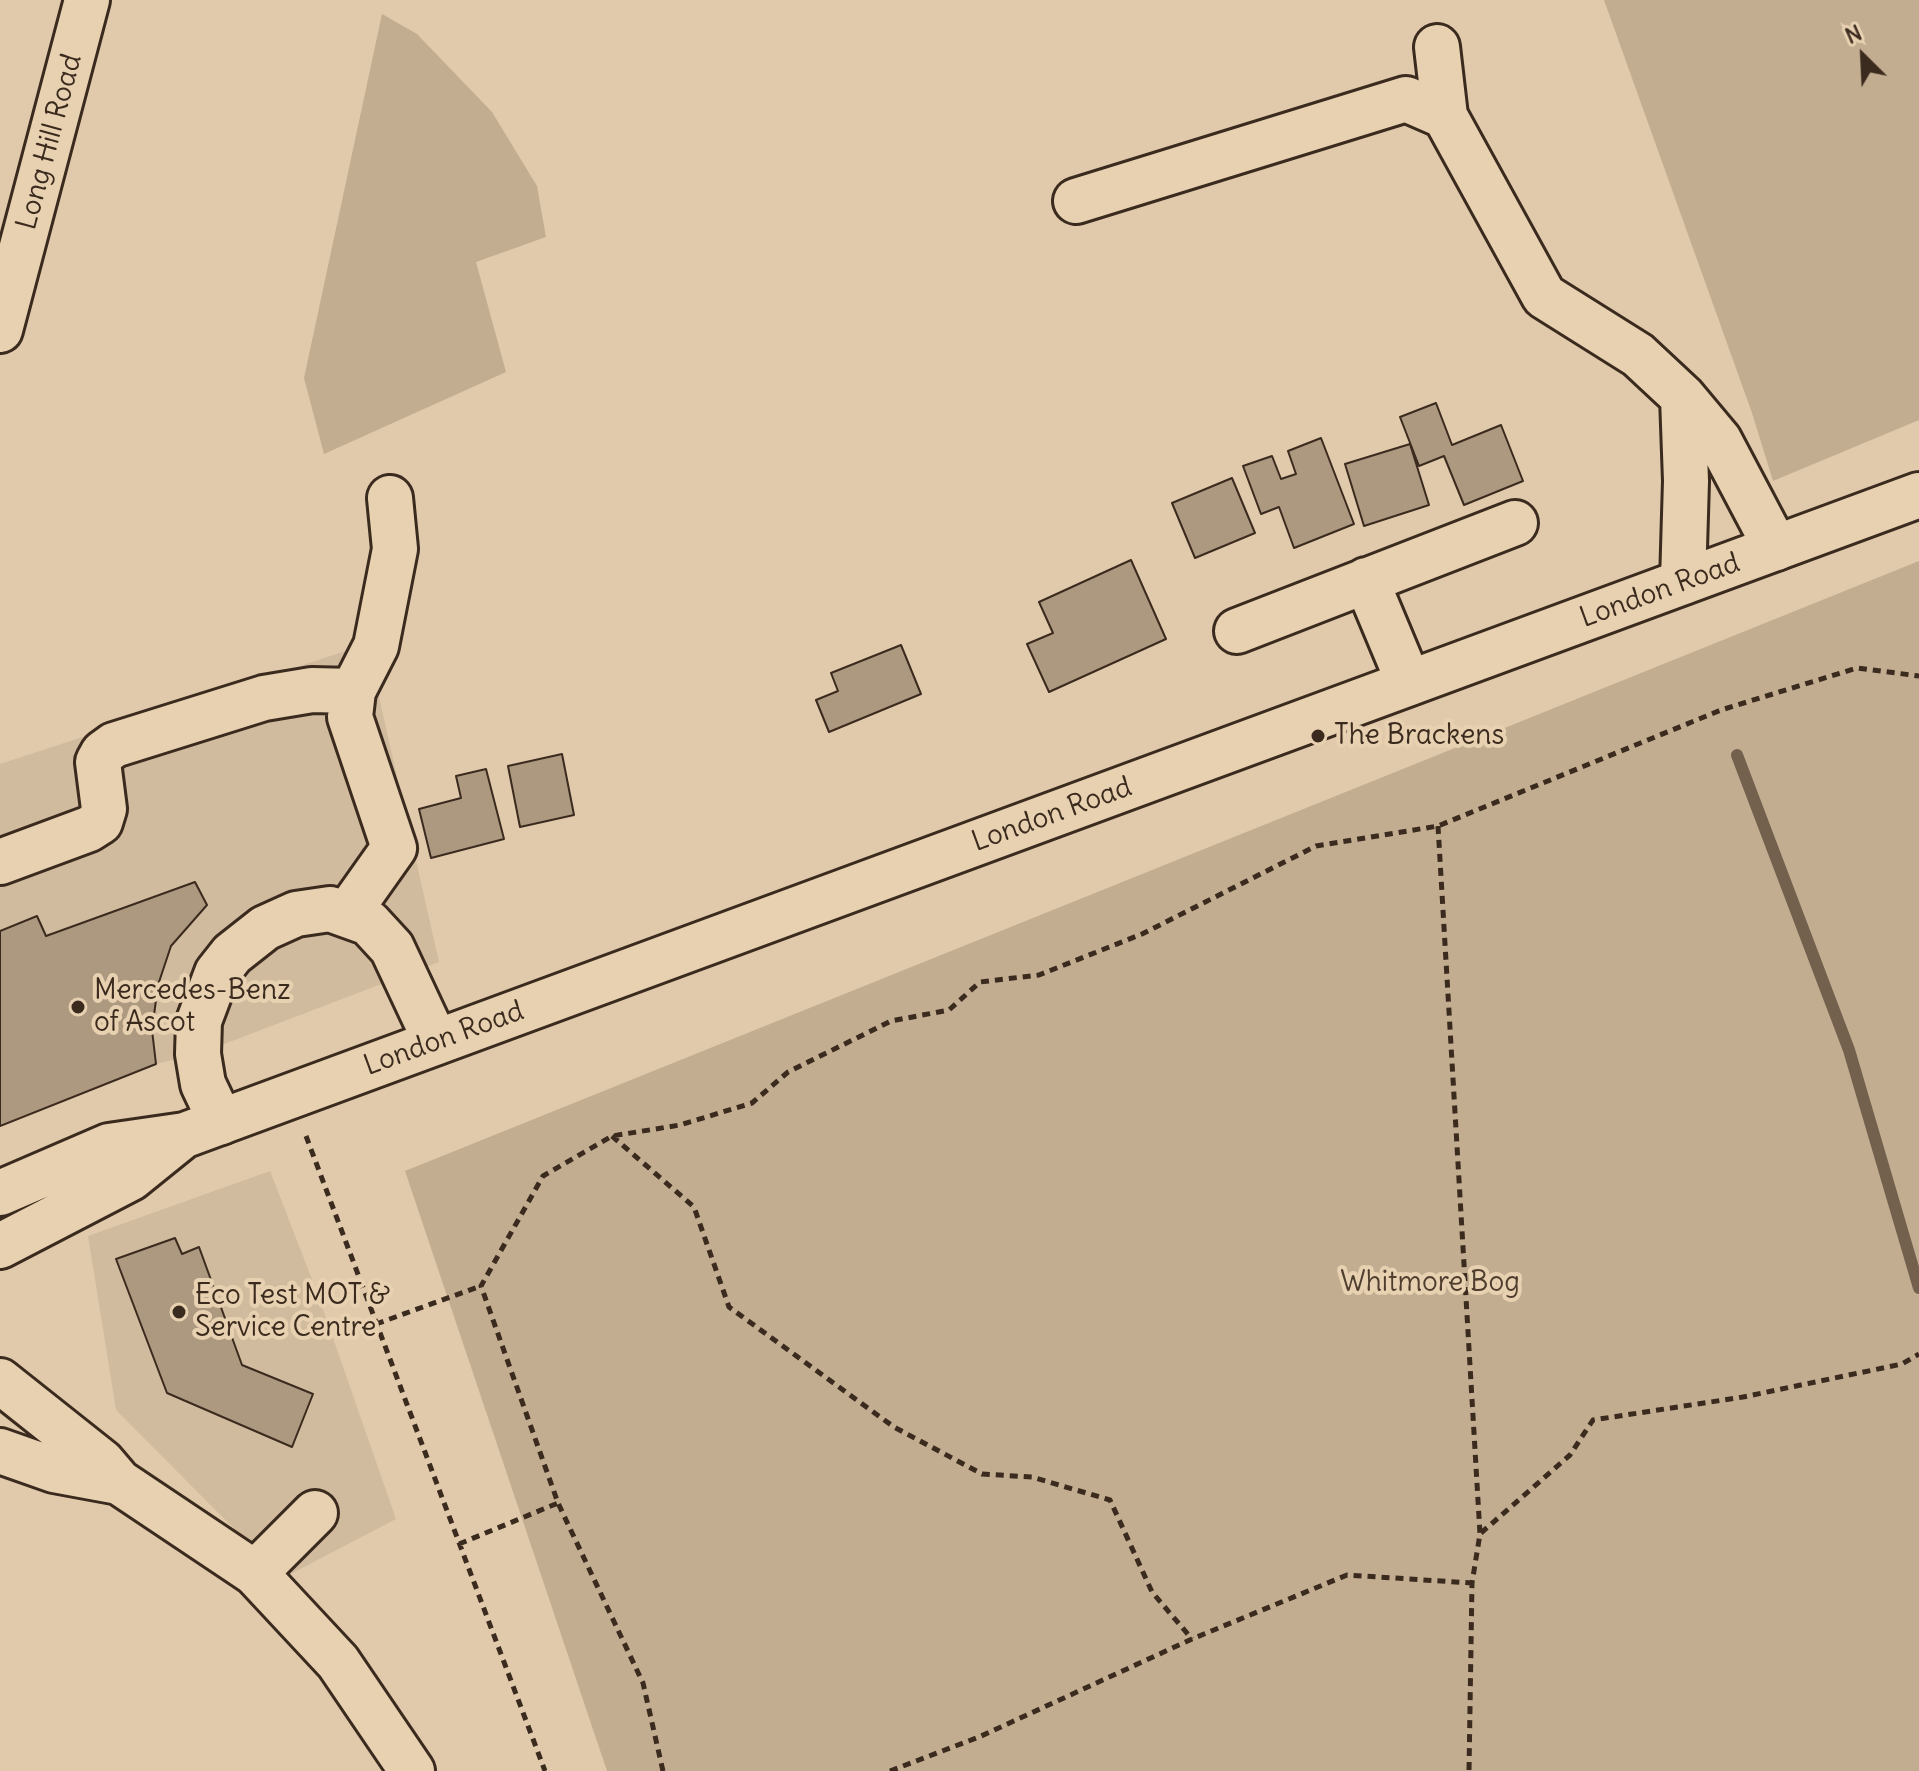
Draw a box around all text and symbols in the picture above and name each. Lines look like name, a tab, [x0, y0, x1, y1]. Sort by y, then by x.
north arrow	[1823, 16, 1903, 96]
text: N	[1841, 18, 1866, 50]
street label: Long Hill Road	[10, 51, 90, 233]
street label: London Road	[1576, 547, 1744, 635]
place label: The Brackens	[1334, 719, 1504, 753]
marker: The Brackens	[1309, 727, 1327, 745]
street label: London Road	[968, 771, 1136, 859]
place label: Mercedes-Benz of Ascot	[94, 974, 291, 1040]
street label: London Road	[360, 995, 528, 1083]
marker: Mercedes-Benz of Ascot	[69, 998, 87, 1016]
park label: Whitmore Bog	[1340, 1266, 1520, 1300]
place label: Eco Test MOT & Service Centre	[195, 1279, 390, 1345]
marker: Eco Test MOT & Service Centre	[170, 1303, 188, 1321]

